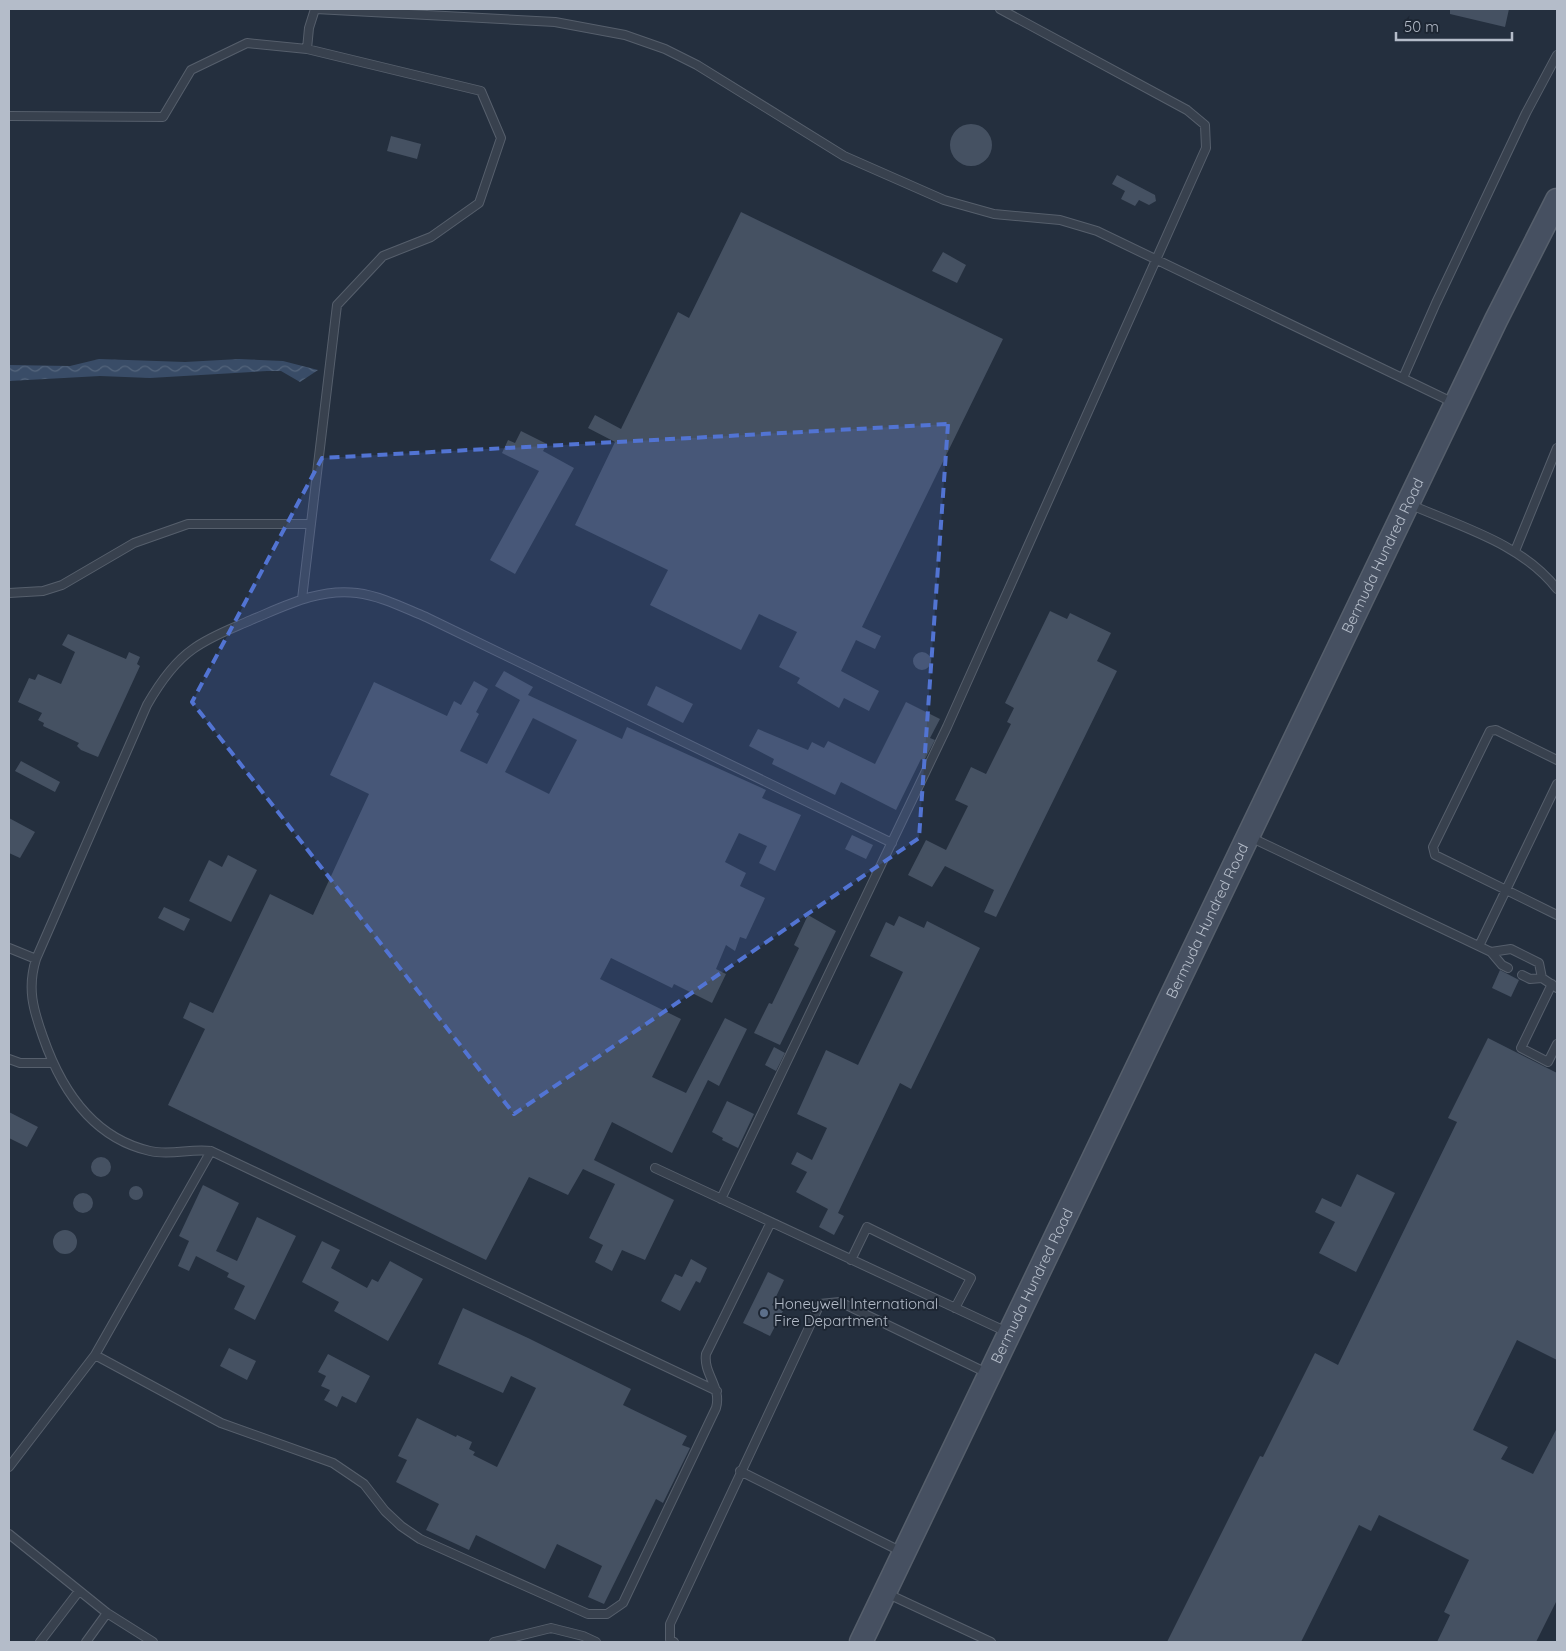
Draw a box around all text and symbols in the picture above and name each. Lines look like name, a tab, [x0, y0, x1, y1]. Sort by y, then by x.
scale bar	[1396, 10, 1512, 42]
text: 50 m	[1404, 17, 1439, 36]
street label: Bermuda Hundred Road	[1337, 475, 1428, 636]
street label: Bermuda Hundred Road	[1162, 840, 1252, 1001]
street label: Bermuda Hundred Road	[986, 1205, 1077, 1366]
place label: Honeywell International Fire Department	[774, 1294, 938, 1330]
marker: Honeywell International Fire Department	[758, 1307, 770, 1319]

